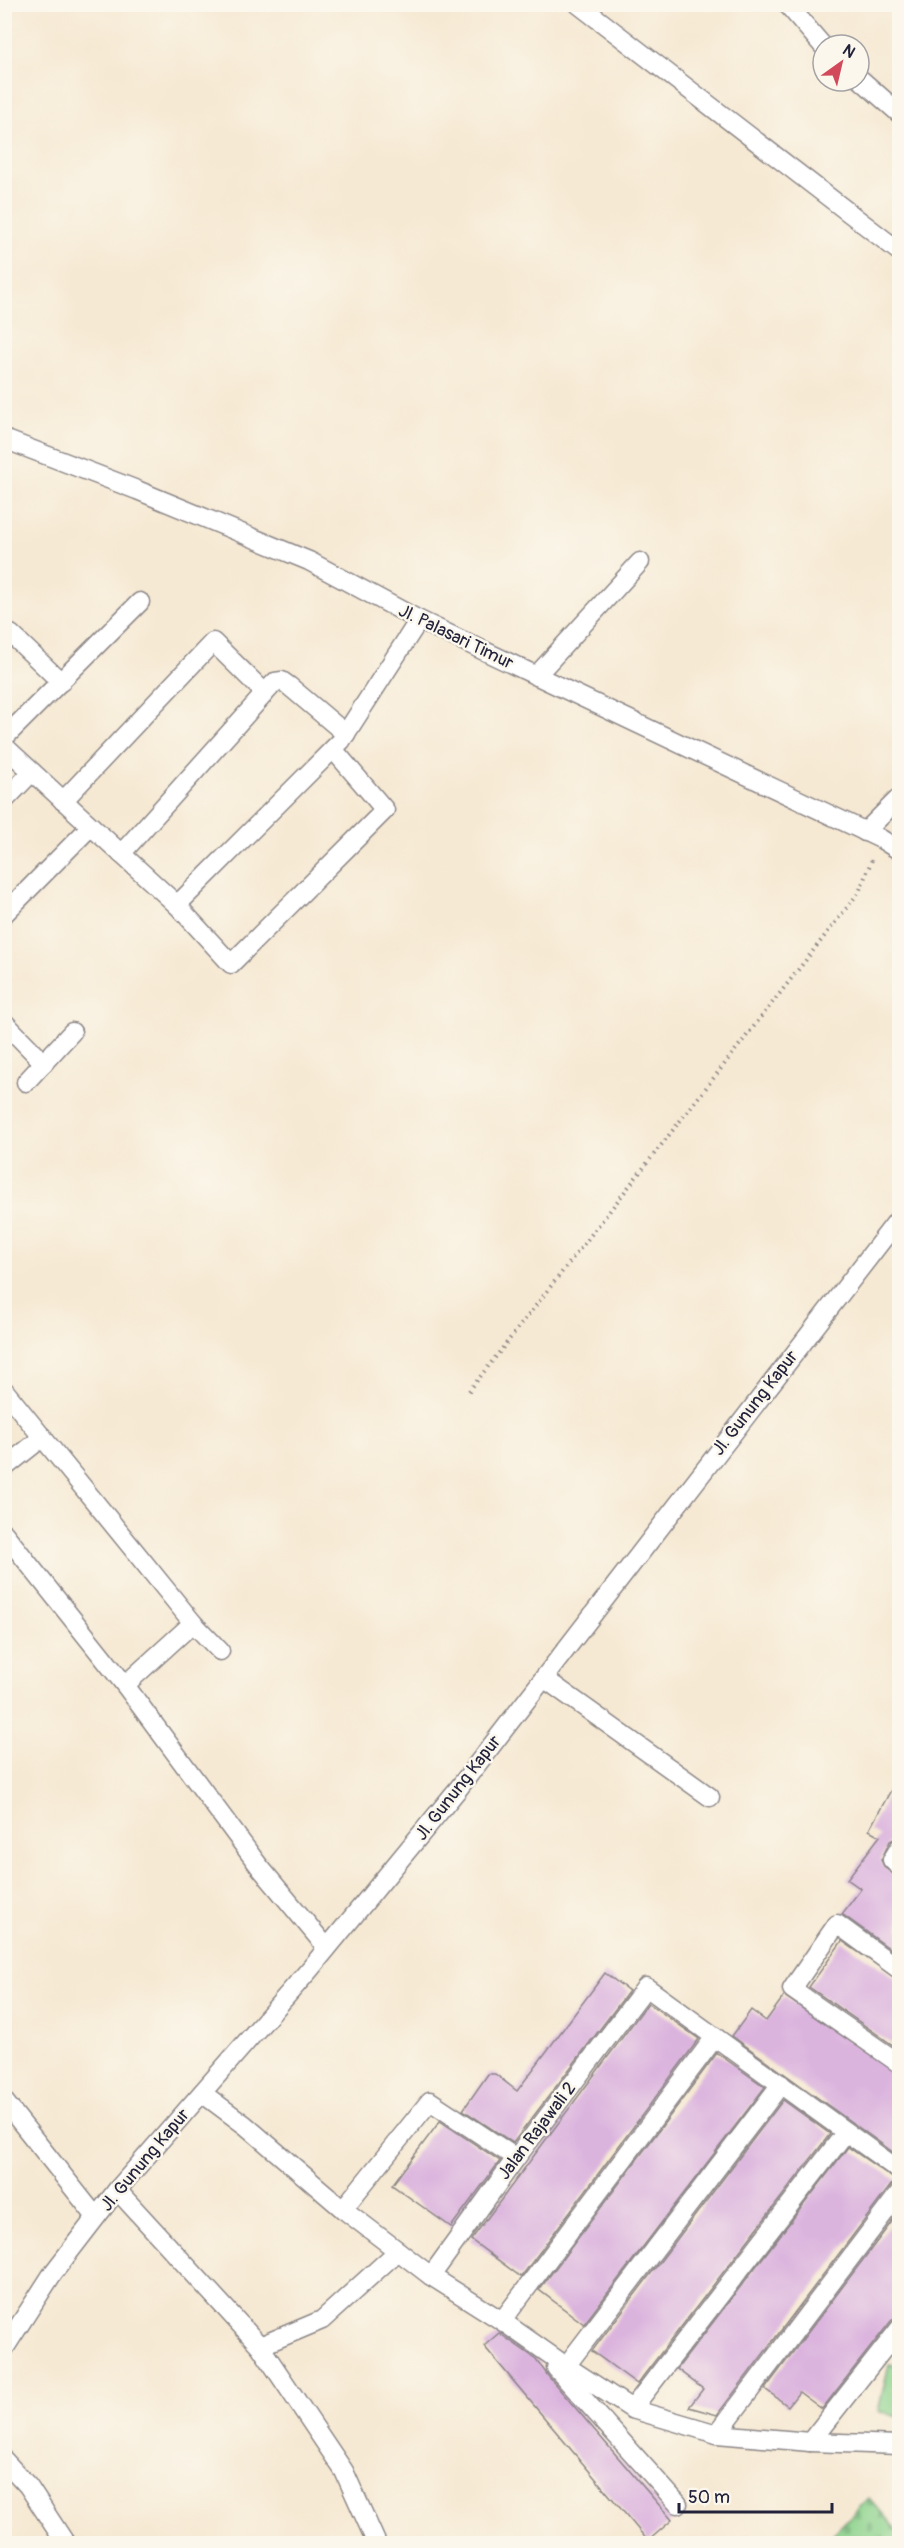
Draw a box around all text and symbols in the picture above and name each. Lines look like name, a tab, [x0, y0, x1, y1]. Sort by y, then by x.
north arrow	[811, 33, 871, 93]
text: N	[839, 40, 859, 63]
street label: Jl. Palasari Timur	[395, 599, 518, 675]
street label: Jl. Gunung Kapur	[707, 1345, 804, 1460]
street label: Jl. Gunung Kapur	[410, 1730, 507, 1845]
street label: Jalan Rajawali 2	[493, 2078, 581, 2184]
street label: Jl. Gunung Kapur	[95, 2103, 195, 2216]
scale bar	[679, 2476, 832, 2514]
text: 50 m	[688, 2486, 730, 2509]

